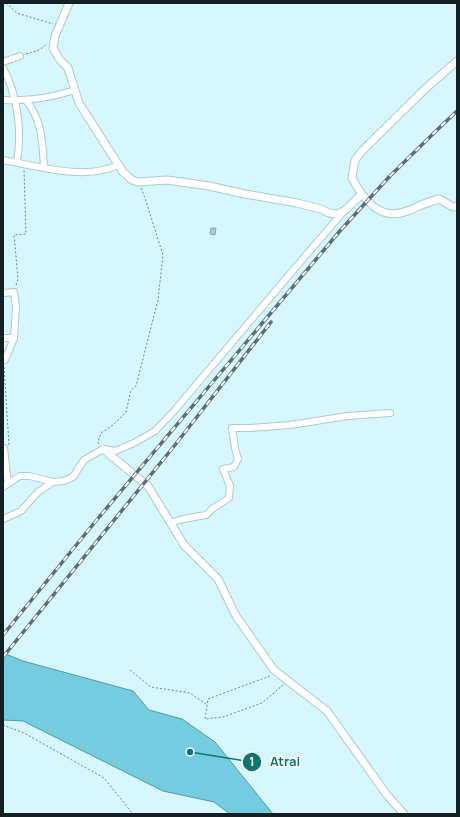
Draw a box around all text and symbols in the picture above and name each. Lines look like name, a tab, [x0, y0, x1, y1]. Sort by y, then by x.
callout: Atrai	[242, 749, 308, 774]
text: Atrai	[270, 752, 300, 770]
text: 1	[249, 753, 255, 770]

